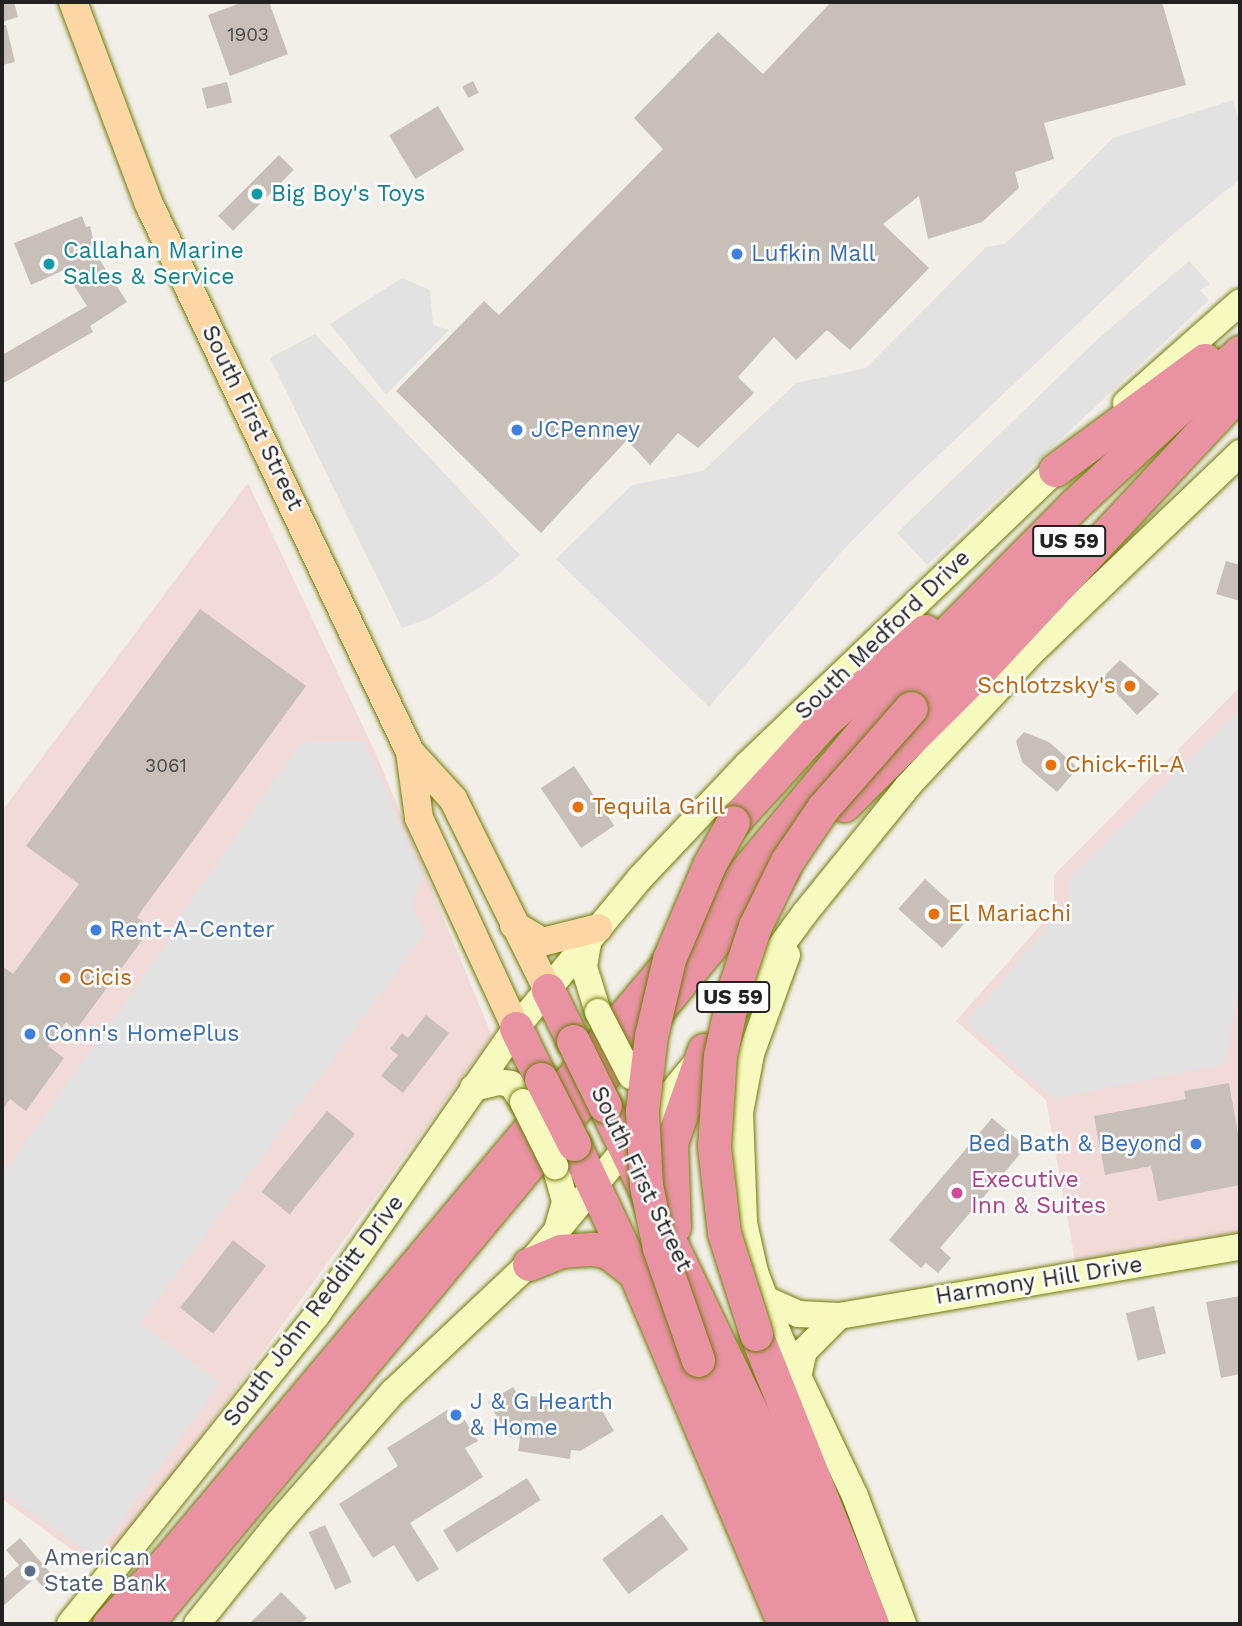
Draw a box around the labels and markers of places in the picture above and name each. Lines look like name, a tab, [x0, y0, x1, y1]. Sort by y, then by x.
place label: Big Boy's Toys	[271, 180, 426, 208]
marker: Big Boy's Toys	[249, 186, 265, 202]
place label: Callahan Marine Sales & Service	[63, 237, 244, 291]
place label: Lufkin Mall	[751, 240, 876, 268]
marker: Lufkin Mall	[729, 246, 745, 262]
marker: Callahan Marine Sales & Service	[41, 256, 57, 272]
place label: JCPenney	[531, 416, 640, 444]
marker: JCPenney	[509, 422, 525, 438]
place label: Schlotzsky's	[977, 672, 1116, 700]
marker: Schlotzsky's	[1122, 678, 1138, 694]
place label: Chick-fil-A	[1065, 751, 1185, 779]
marker: Chick-fil-A	[1043, 757, 1059, 773]
place label: Tequila Grill	[592, 793, 725, 821]
marker: Tequila Grill	[570, 799, 586, 815]
place label: El Mariachi	[948, 900, 1072, 928]
marker: El Mariachi	[926, 906, 942, 922]
place label: Rent-A-Center	[110, 916, 275, 944]
marker: Rent-A-Center	[88, 922, 104, 938]
place label: Cicis	[79, 964, 132, 992]
marker: Cicis	[57, 970, 73, 986]
place label: Conn's HomePlus	[44, 1020, 239, 1048]
marker: Conn's HomePlus	[22, 1026, 38, 1042]
place label: Bed Bath & Beyond	[968, 1130, 1182, 1158]
marker: Bed Bath & Beyond	[1188, 1136, 1204, 1152]
place label: Executive Inn & Suites	[971, 1166, 1106, 1220]
marker: Executive Inn & Suites	[949, 1185, 965, 1201]
place label: J & G Hearth & Home	[470, 1388, 613, 1442]
marker: J & G Hearth & Home	[448, 1407, 464, 1423]
place label: American State Bank	[44, 1544, 167, 1598]
marker: American State Bank	[22, 1563, 38, 1579]

